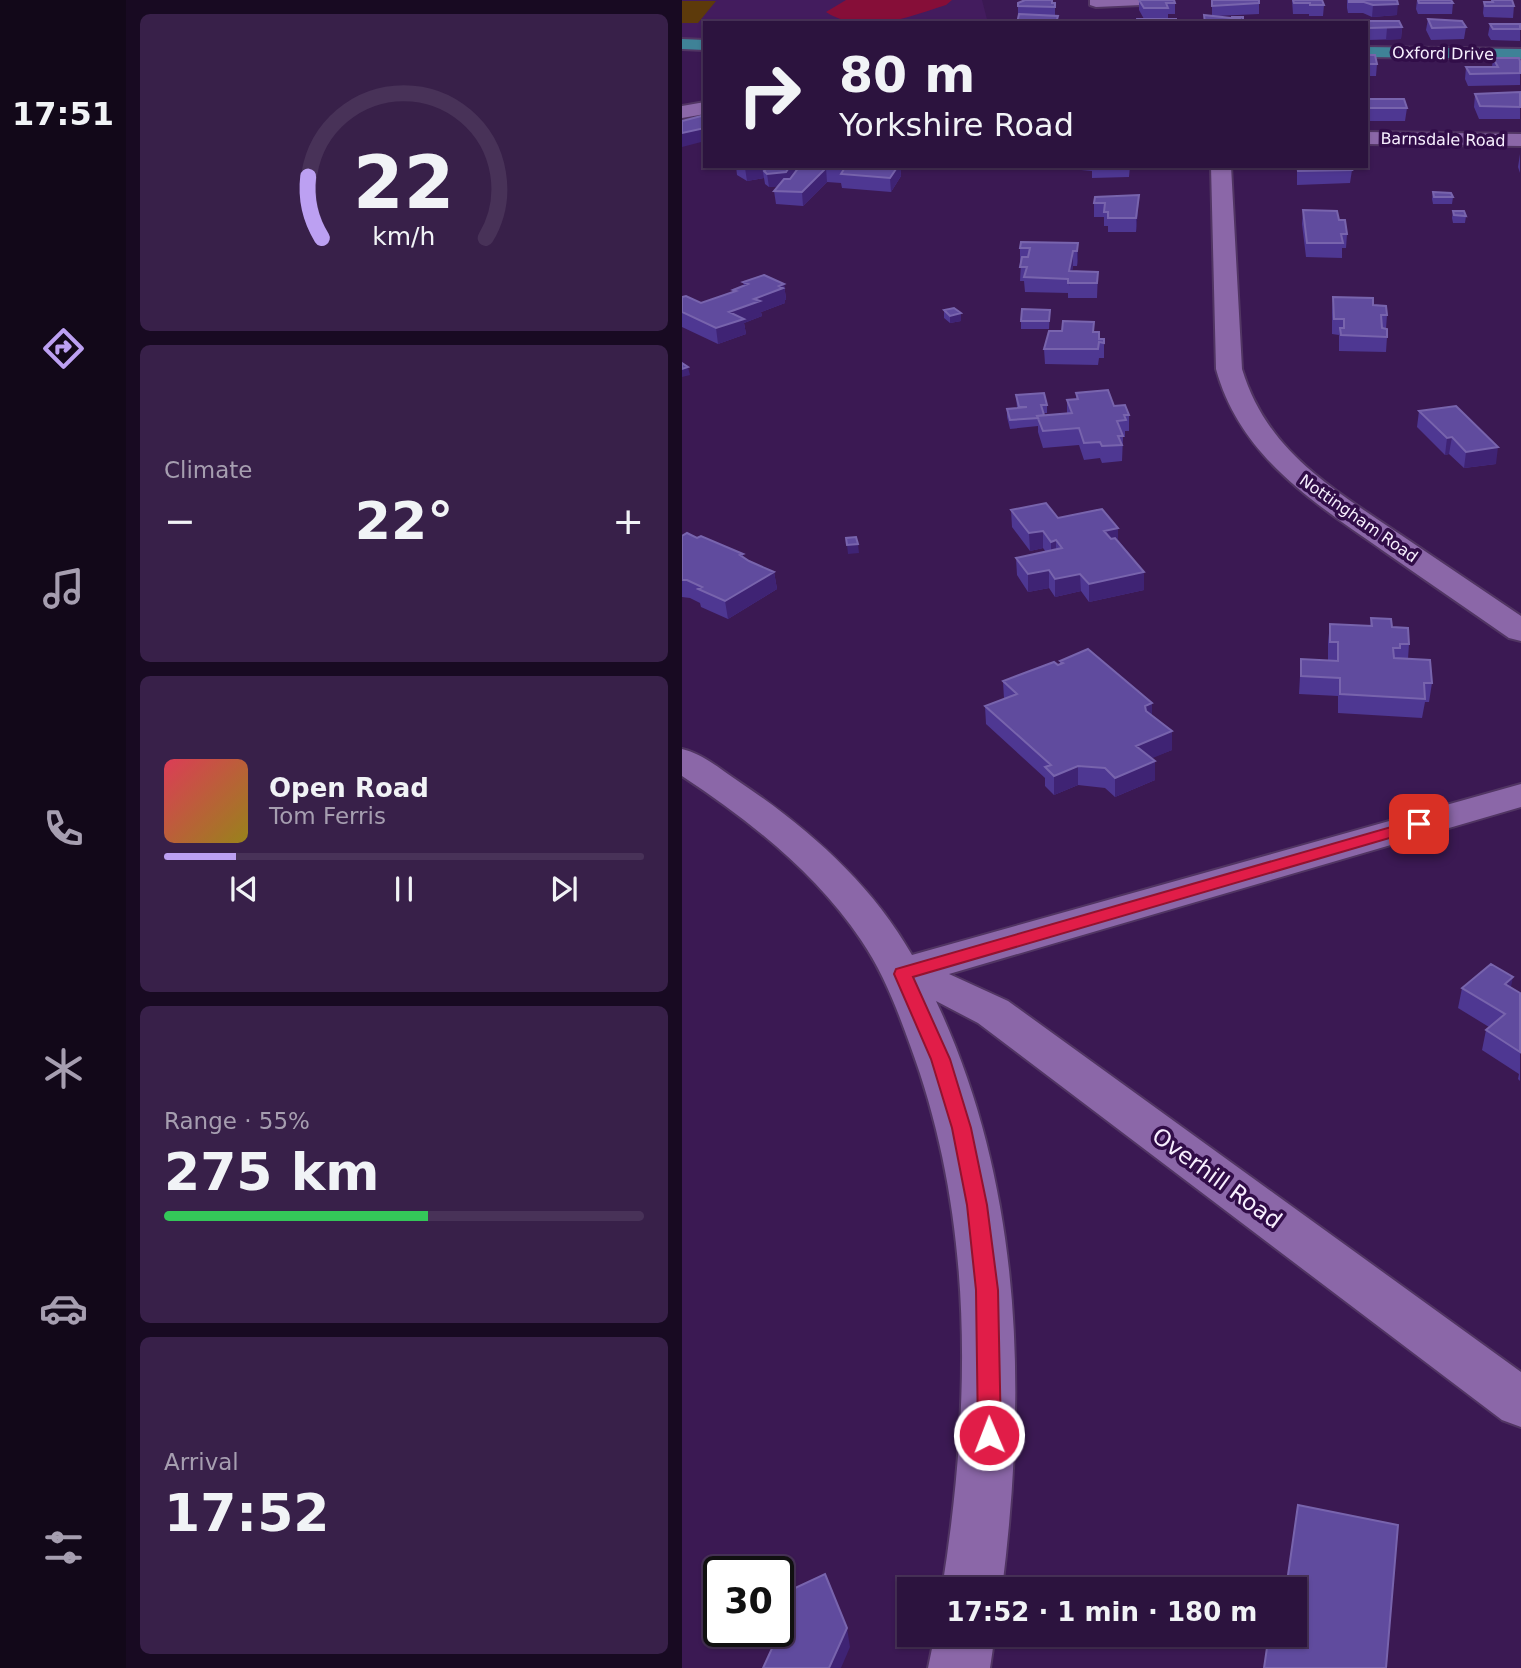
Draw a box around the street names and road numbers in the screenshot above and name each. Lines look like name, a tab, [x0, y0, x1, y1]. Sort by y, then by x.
street label: Oxford Drive	[1392, 43, 1494, 64]
street label: Barnsdale Road	[1380, 129, 1506, 150]
street label: Nottingham Road	[1296, 471, 1421, 566]
street label: Overhill Road	[1147, 1122, 1287, 1234]

